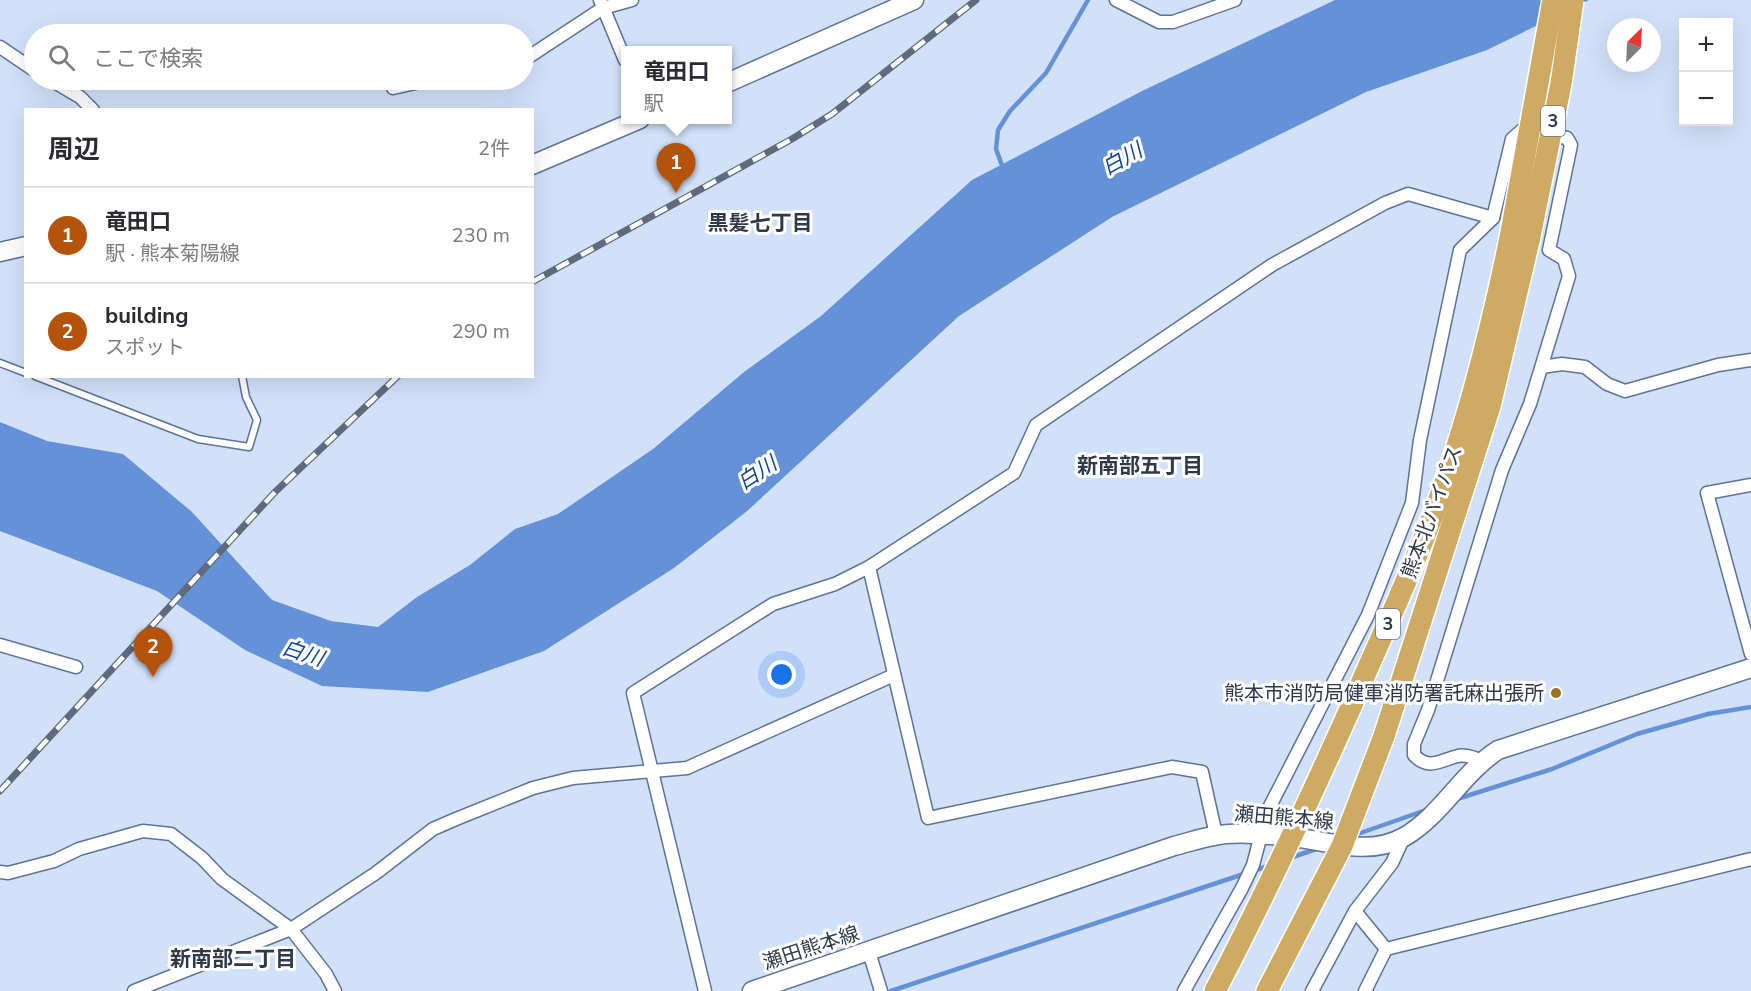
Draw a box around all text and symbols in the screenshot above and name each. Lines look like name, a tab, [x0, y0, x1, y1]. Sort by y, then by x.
north arrow	[1607, 18, 1661, 72]
map controls	[1679, 18, 1733, 126]
button: +	[1679, 18, 1733, 72]
search box	[24, 24, 534, 90]
icon: search	[45, 41, 78, 74]
text: ここで検索	[93, 44, 203, 74]
popup	[621, 46, 732, 124]
text: 竜田口	[643, 57, 710, 87]
button: −	[1679, 72, 1733, 126]
text: 駅	[643, 90, 663, 117]
road number: 3	[1541, 106, 1565, 136]
text: 周辺	[48, 132, 100, 167]
text: 2件	[478, 135, 510, 162]
water label: 白川	[1097, 136, 1149, 181]
pin: 1	[656, 144, 696, 193]
text: 竜田口	[105, 207, 171, 237]
district label: 黒髪七丁目	[708, 209, 813, 237]
text: 1	[62, 222, 74, 249]
text: 230 m	[452, 222, 510, 249]
text: 駅 · 熊本菊陽線	[105, 240, 240, 267]
text: building	[105, 301, 188, 331]
text: 2	[62, 318, 74, 345]
text: 290 m	[452, 318, 510, 345]
text: スポット	[105, 334, 185, 361]
street label: 熊本北バイパス	[1395, 442, 1469, 582]
water label: 白川	[732, 449, 784, 496]
district label: 新南部五丁目	[1077, 452, 1203, 480]
road number: 3	[1376, 609, 1400, 639]
pin: 2	[134, 628, 172, 677]
water label: 白川	[279, 633, 329, 673]
your location	[767, 660, 796, 689]
place label: 熊本市消防局健軍消防署託麻出張所	[1224, 680, 1544, 707]
marker: 熊本市消防局健軍消防署託麻出張所	[1549, 686, 1563, 700]
street label: 瀬田熊本線	[1233, 800, 1335, 836]
street label: 瀬田熊本線	[759, 920, 863, 976]
district label: 新南部二丁目	[170, 945, 296, 973]

